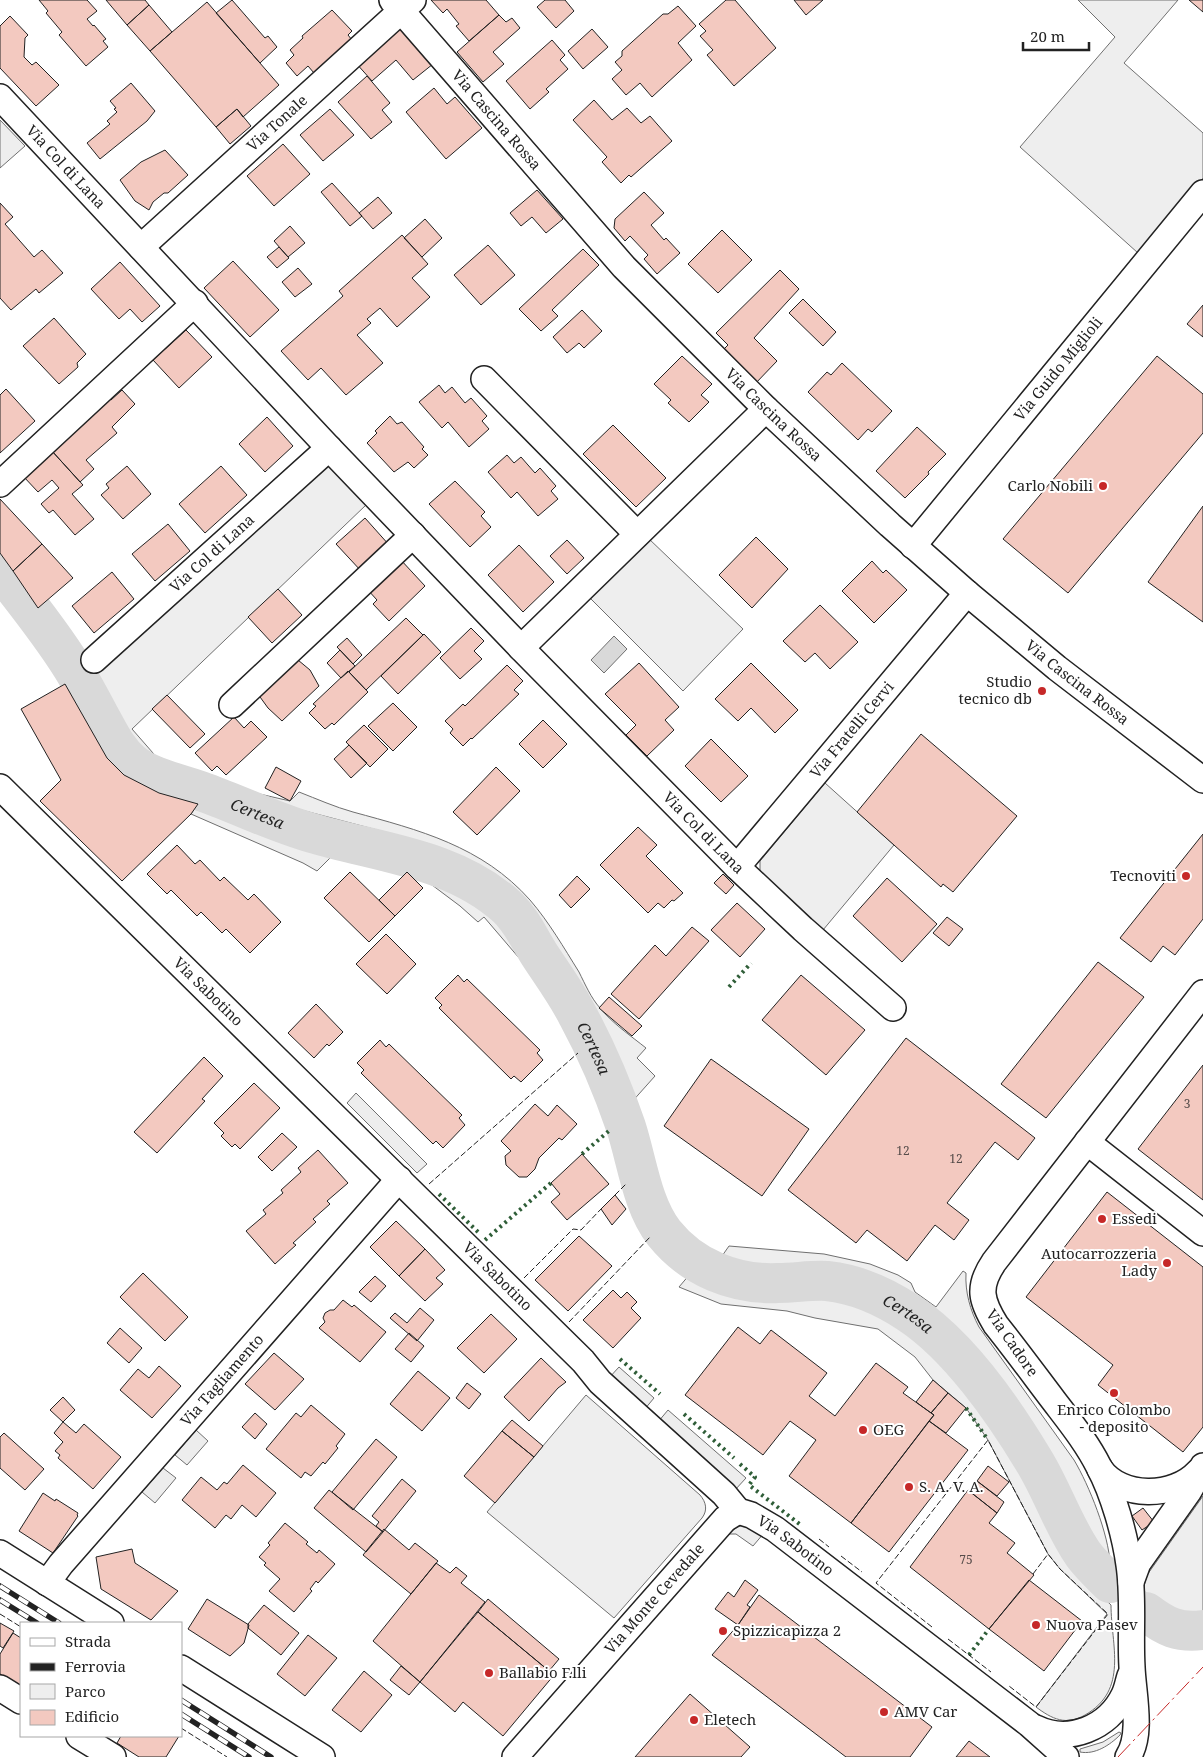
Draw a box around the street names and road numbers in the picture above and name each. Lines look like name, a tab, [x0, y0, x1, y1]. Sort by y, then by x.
street label: Via Cascina Rossa	[448, 65, 546, 174]
street label: Via Tonale	[242, 90, 311, 155]
street label: Via Col di Lana	[22, 120, 110, 212]
street label: Via Guido Miglioli	[1009, 312, 1106, 424]
street label: Via Cascina Rossa	[722, 363, 827, 465]
street label: Via Col di Lana	[165, 509, 258, 596]
street label: Via Cascina Rossa	[1022, 635, 1134, 729]
street label: Via Fratelli Cervi	[805, 677, 898, 782]
street label: Via Col di Lana	[659, 787, 749, 878]
street label: Via Sabotino	[170, 952, 248, 1030]
street label: Via Sabotino	[459, 1237, 537, 1315]
street label: Via Cadore	[982, 1305, 1043, 1380]
street label: Via Tagliamento	[176, 1329, 267, 1430]
street label: Via Sabotino	[754, 1510, 838, 1580]
street label: Via Monte Cevedale	[600, 1539, 708, 1658]

